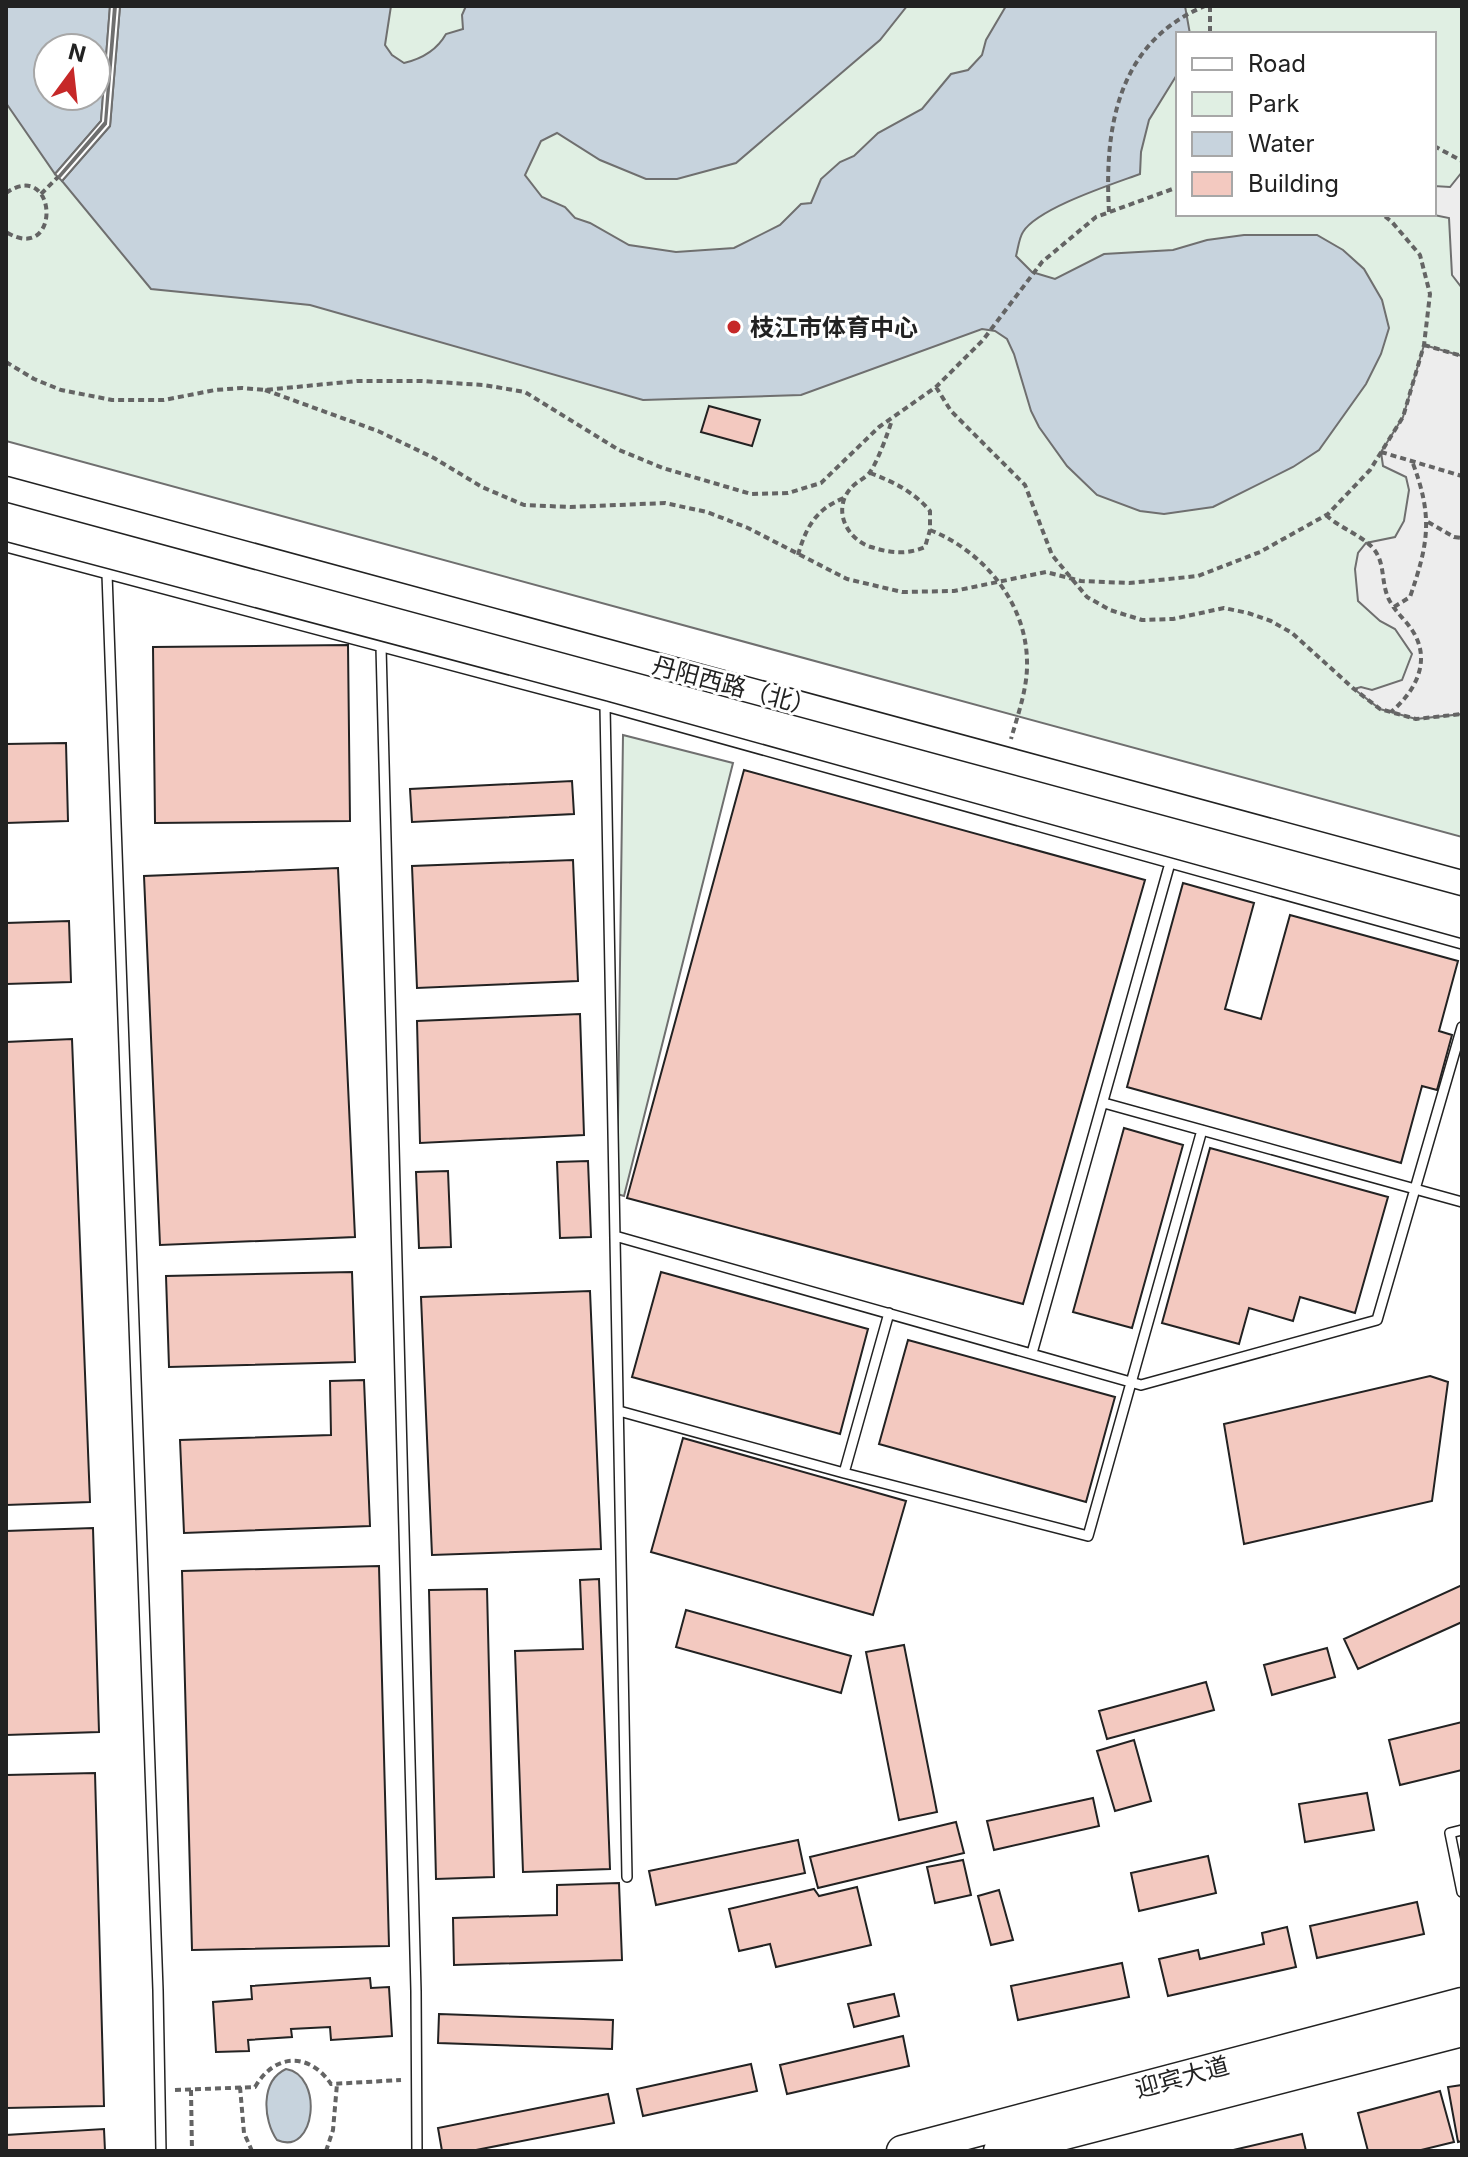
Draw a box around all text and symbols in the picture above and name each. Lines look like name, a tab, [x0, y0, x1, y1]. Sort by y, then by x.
north arrow	[32, 32, 112, 112]
legend	[1176, 32, 1436, 216]
text: N	[66, 38, 89, 67]
text: Road	[1248, 49, 1306, 78]
text: Park	[1248, 89, 1299, 118]
text: Water	[1248, 129, 1315, 158]
text: Building	[1248, 169, 1339, 198]
place label: 枝江市体育中心	[750, 313, 918, 342]
marker: 枝江市体育中心	[725, 318, 743, 336]
street label: 丹阳西路（北）	[649, 650, 819, 722]
street label: 迎宾大道	[1132, 2051, 1232, 2103]

